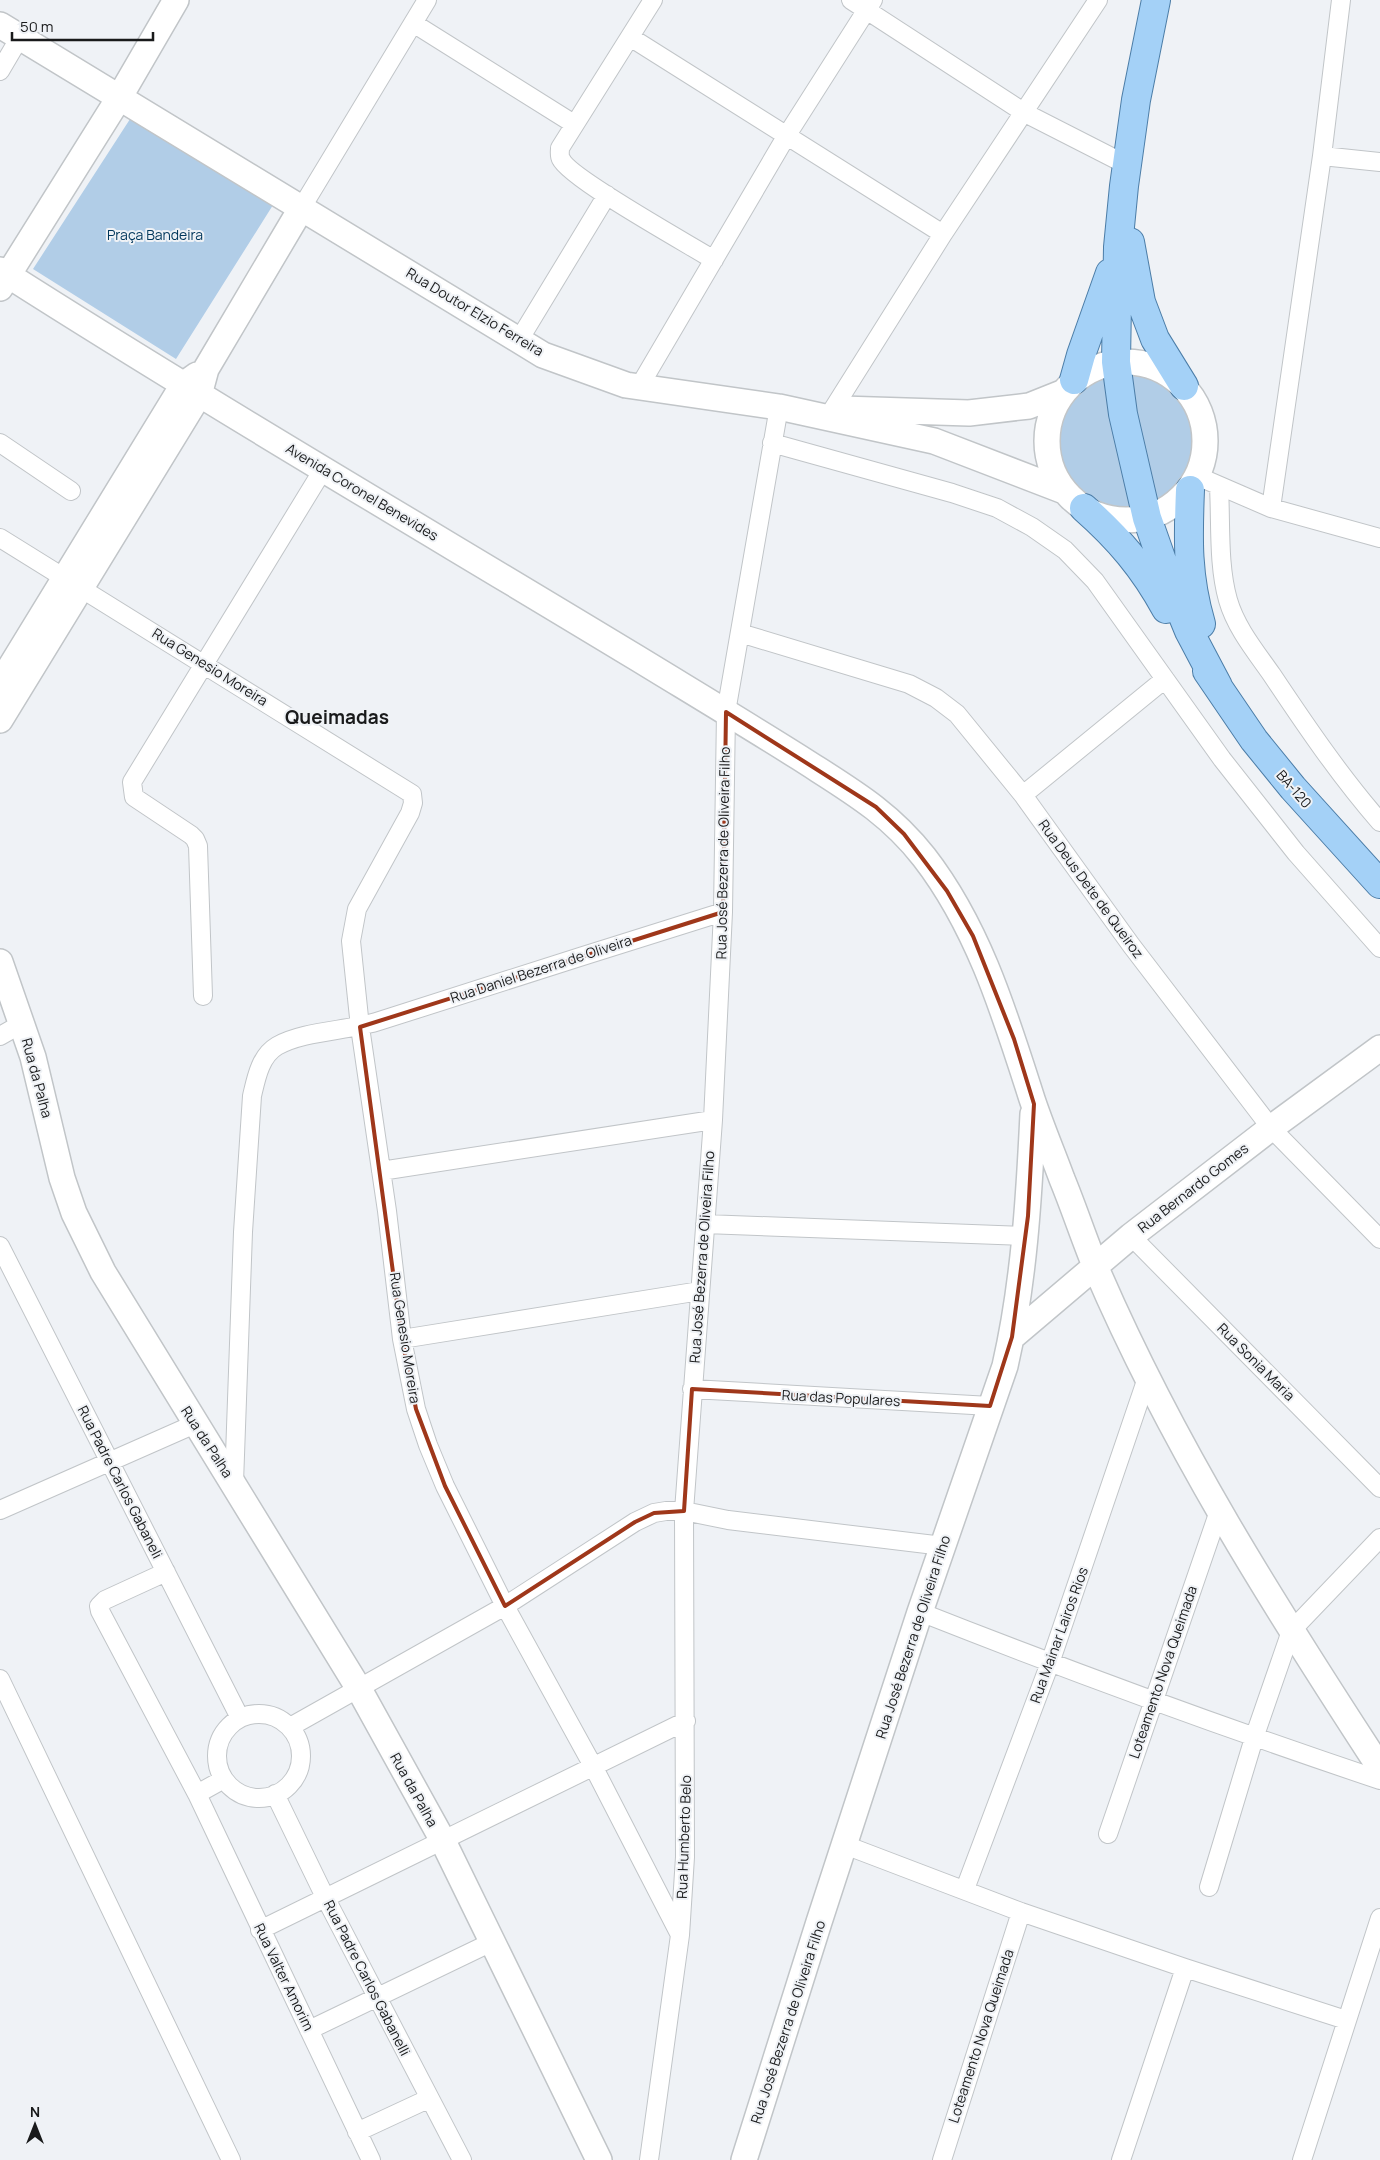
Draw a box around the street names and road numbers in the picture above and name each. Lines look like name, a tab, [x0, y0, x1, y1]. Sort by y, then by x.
street label: Rua Doutor Elzio Ferreira	[403, 263, 548, 360]
street label: Avenida Coronel Benevides	[283, 438, 442, 545]
street label: Rua Genesio Moreira	[149, 623, 272, 710]
street label: Rua José Bezerra de Oliveira Filho	[711, 746, 734, 959]
street label: BA-120	[1273, 766, 1316, 812]
street label: Rua Deus Dete de Queiroz	[1035, 815, 1148, 962]
street label: Rua Daniel Bezerra de Oliveira	[448, 930, 634, 1007]
street label: Rua da Palha	[18, 1036, 57, 1120]
street label: Rua Bernardo Gomes	[1133, 1138, 1252, 1237]
street label: Rua José Bezerra de Oliveira Filho	[685, 1150, 718, 1364]
street label: Rua Genesio Moreira	[386, 1271, 425, 1405]
street label: Rua Sonia Maria	[1213, 1319, 1299, 1405]
street label: Rua das Populares	[781, 1385, 901, 1410]
street label: Rua Padre Carlos Gabaneli	[74, 1402, 167, 1561]
street label: Rua da Palha	[177, 1402, 238, 1481]
street label: Rua José Bezerra de Oliveira Filho	[871, 1533, 954, 1741]
street label: Rua Mainar Lairos Rios	[1025, 1564, 1092, 1706]
street label: Loteamento Nova Queimada	[1124, 1583, 1201, 1761]
street label: Rua da Palha	[386, 1749, 443, 1830]
street label: Rua Humberto Belo	[672, 1775, 695, 1899]
street label: Rua Padre Carlos Gabanelli	[320, 1897, 415, 2059]
street label: Rua José Bezerra de Oliveira Filho	[746, 1918, 829, 2126]
street label: Rua Valter Amorim	[250, 1920, 319, 2034]
street label: Loteamento Nova Queimada	[943, 1947, 1018, 2125]

